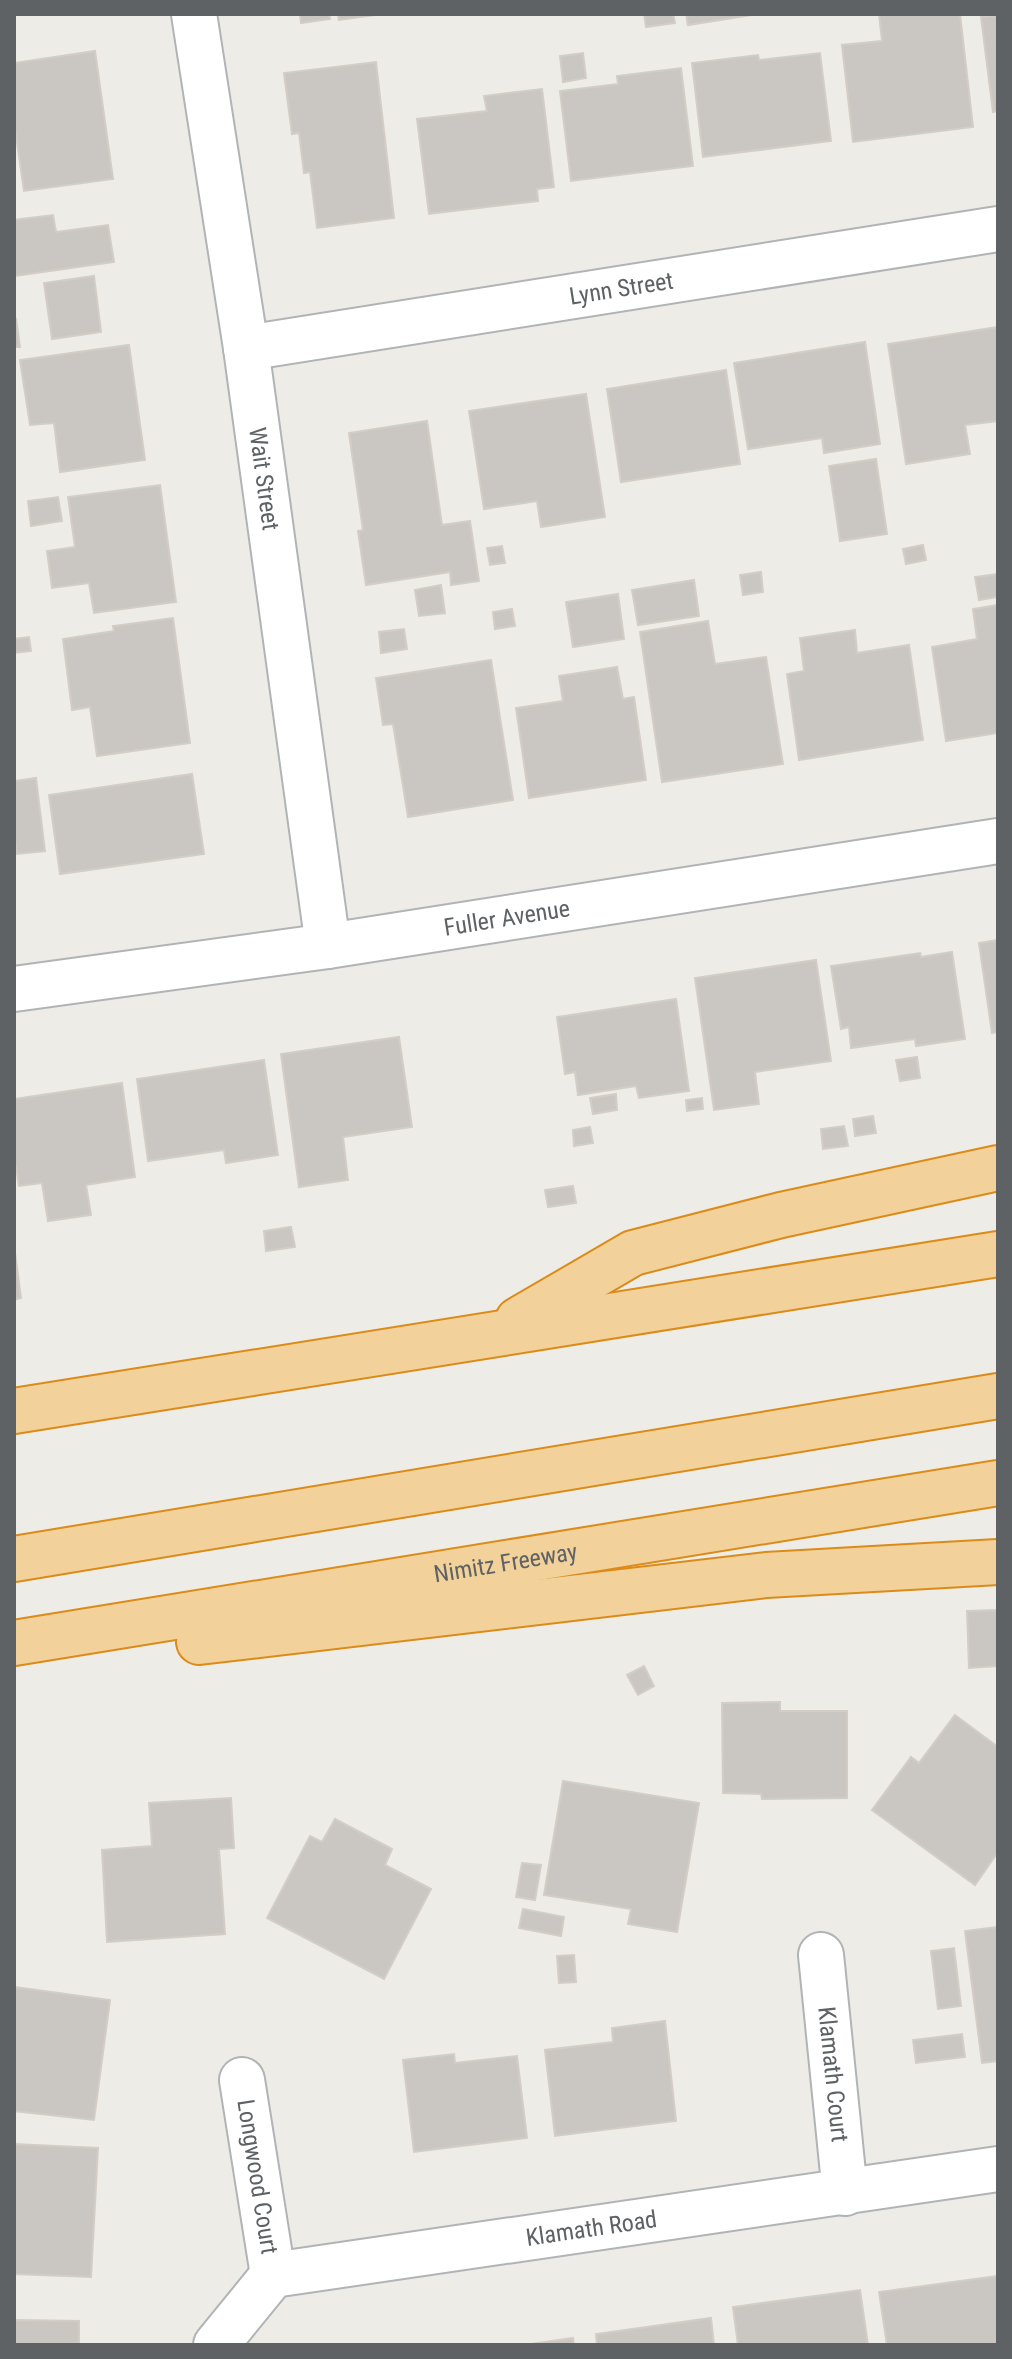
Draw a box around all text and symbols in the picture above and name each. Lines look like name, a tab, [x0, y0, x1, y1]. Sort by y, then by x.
street label: Lynn Street	[567, 267, 675, 311]
street label: Wait Street	[243, 425, 285, 532]
street label: Fuller Avenue	[442, 894, 572, 942]
street label: Nimitz Freeway	[432, 1538, 579, 1589]
street label: Klamath Court	[812, 2005, 854, 2144]
street label: Longwood Court	[231, 2097, 283, 2256]
street label: Klamath Road	[524, 2205, 659, 2252]

